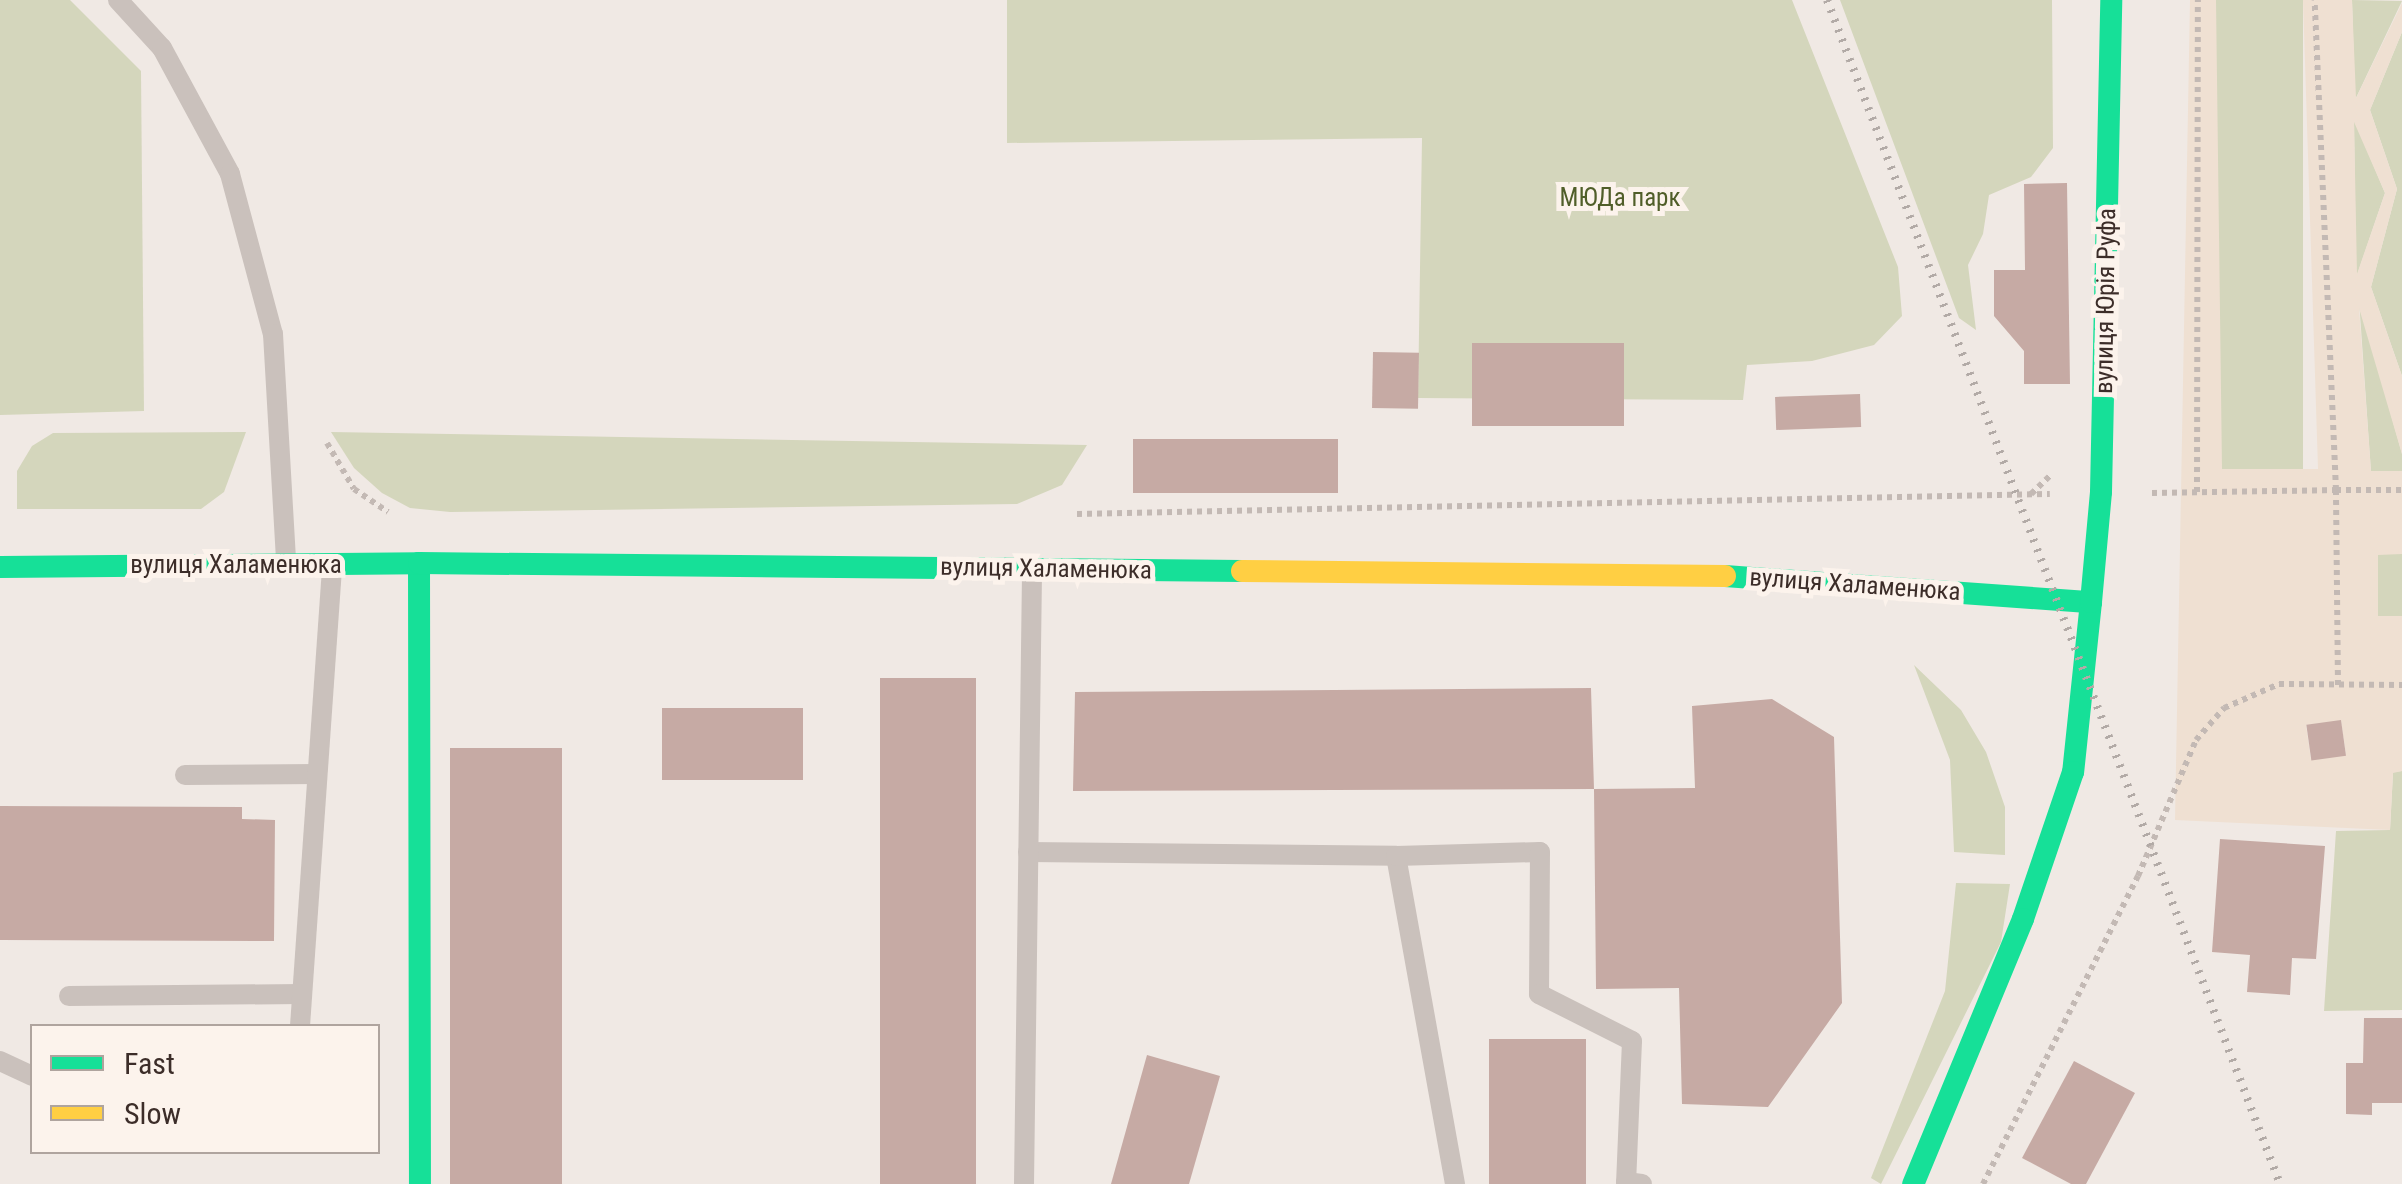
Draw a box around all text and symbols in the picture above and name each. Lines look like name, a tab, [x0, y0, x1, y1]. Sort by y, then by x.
park label: МЮДа парк	[1560, 183, 1680, 213]
street label: вулиця Юрія Руфа	[2089, 208, 2123, 394]
street label: вулиця Халаменюка	[130, 550, 342, 580]
street label: вулиця Халаменюка	[940, 552, 1152, 586]
street label: вулиця Халаменюка	[1748, 563, 1962, 607]
legend	[30, 1024, 380, 1154]
text: Fast	[124, 1046, 175, 1081]
text: Slow	[124, 1096, 181, 1131]

